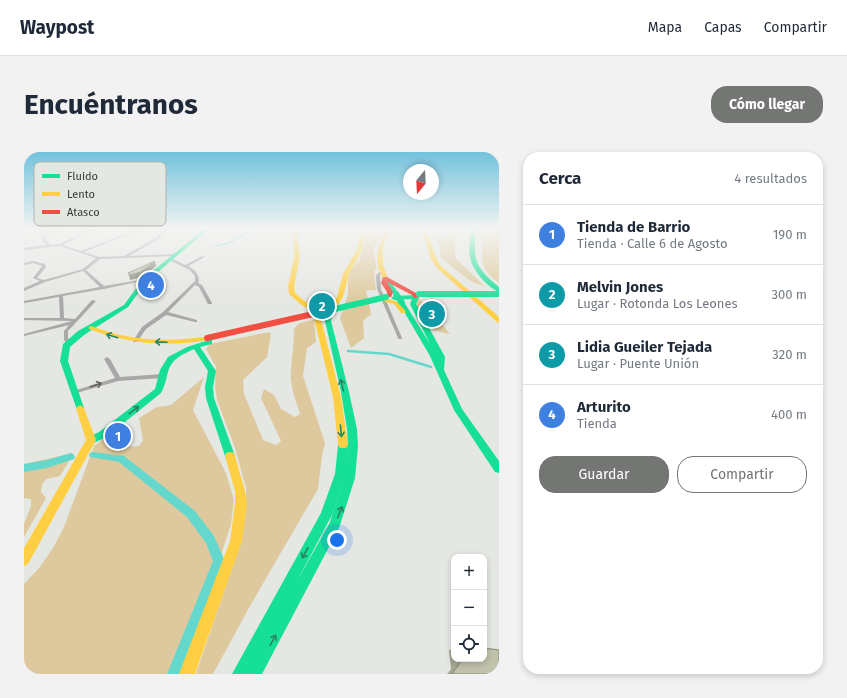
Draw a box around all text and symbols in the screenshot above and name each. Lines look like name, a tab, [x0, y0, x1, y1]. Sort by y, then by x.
text: Waypost	[20, 16, 94, 39]
text: Mapa	[648, 19, 682, 36]
text: Capas	[704, 19, 742, 36]
text: Compartir	[764, 19, 827, 36]
button: Cómo llegar	[711, 86, 823, 123]
text: Encuéntranos	[24, 88, 198, 121]
legend	[34, 162, 166, 226]
north arrow	[403, 164, 439, 200]
text: Cerca	[539, 168, 581, 189]
text: Fluido	[67, 170, 98, 183]
text: 4 resultados	[734, 171, 807, 186]
text: Lento	[67, 188, 95, 201]
text: Atasco	[67, 206, 100, 219]
text: Tienda de Barrio	[577, 218, 690, 236]
text: 1	[549, 227, 555, 242]
text: 190 m	[773, 227, 807, 242]
text: Tienda · Calle 6 de Agosto	[577, 236, 728, 251]
pin: 4	[138, 270, 164, 300]
text: Melvin Jones	[577, 278, 663, 296]
text: 2	[549, 287, 555, 302]
text: 300 m	[771, 287, 807, 302]
pin: 2	[309, 291, 335, 321]
text: Lugar · Rotonda Los Leones	[577, 296, 738, 311]
pin: 3	[419, 299, 445, 329]
one-way arrow	[106, 332, 119, 339]
one-way arrow	[155, 338, 168, 346]
text: Lidia Gueiler Tejada	[577, 338, 712, 356]
text: 3	[549, 347, 555, 362]
text: 320 m	[772, 347, 807, 362]
text: Lugar · Puente Unión	[577, 356, 699, 371]
one-way arrow	[338, 379, 346, 392]
one-way arrow	[89, 381, 102, 388]
text: Arturito	[577, 398, 631, 416]
one-way arrow	[129, 405, 140, 414]
text: 4	[548, 407, 556, 422]
text: 400 m	[771, 407, 807, 422]
text: Tienda	[577, 416, 617, 431]
pin: 1	[105, 421, 131, 451]
one-way arrow	[338, 424, 345, 437]
button: Guardar	[539, 456, 669, 493]
button: Compartir	[677, 456, 807, 493]
one-way arrow	[337, 507, 344, 519]
your location	[327, 530, 347, 550]
one-way arrow	[301, 546, 308, 558]
map controls	[451, 554, 487, 662]
button: +	[451, 554, 487, 590]
button: −	[451, 590, 487, 626]
button: locate	[451, 626, 487, 662]
one-way arrow	[269, 634, 277, 646]

